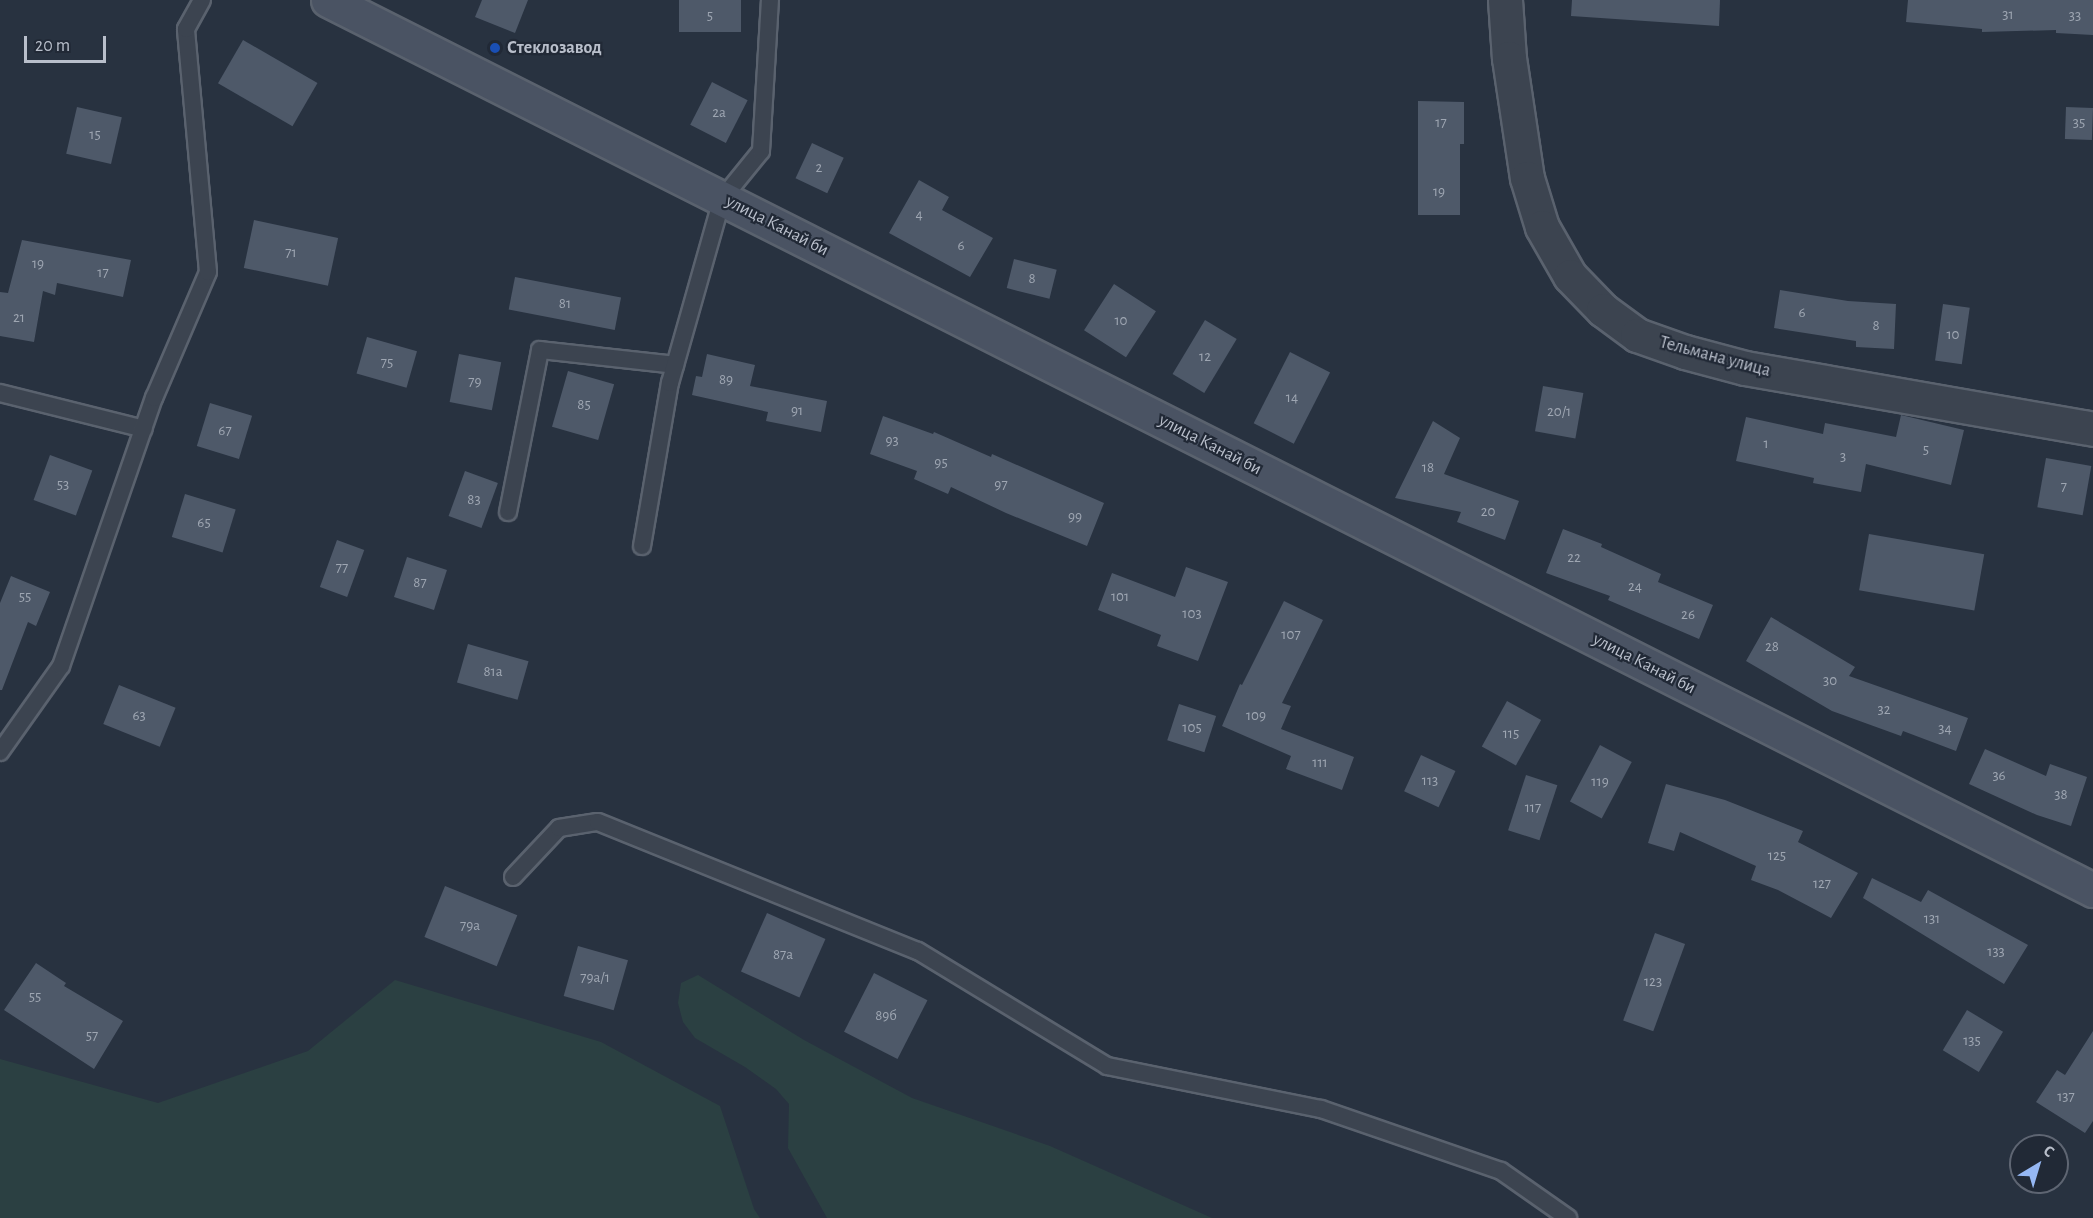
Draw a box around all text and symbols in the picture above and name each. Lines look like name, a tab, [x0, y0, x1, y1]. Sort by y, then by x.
house number: 31	[2002, 6, 2014, 24]
house number: 5	[707, 7, 713, 25]
house number: 33	[2069, 7, 2081, 25]
scale bar	[27, 24, 110, 62]
text: 20 m	[35, 37, 70, 55]
place label: Стеклозавод	[507, 37, 602, 59]
marker: Стеклозавод	[488, 41, 502, 55]
house number: 2а	[712, 104, 726, 122]
house number: 17	[1435, 114, 1447, 132]
house number: 35	[2073, 114, 2085, 132]
house number: 15	[89, 126, 101, 144]
house number: 2	[816, 159, 822, 177]
house number: 19	[1433, 183, 1445, 201]
street label: улица Канай би	[722, 191, 832, 261]
house number: 4	[915, 206, 923, 224]
house number: 6	[957, 237, 965, 255]
house number: 71	[285, 244, 297, 262]
house number: 19	[32, 255, 44, 273]
house number: 17	[97, 264, 109, 282]
house number: 8	[1028, 270, 1036, 288]
house number: 81	[559, 295, 571, 313]
house number: 6	[1798, 304, 1806, 322]
house number: 21	[13, 309, 25, 327]
house number: 10	[1114, 312, 1128, 330]
house number: 8	[1872, 317, 1880, 335]
house number: 10	[1946, 326, 1960, 344]
street label: Тельмана улица	[1657, 332, 1773, 382]
house number: 12	[1199, 348, 1211, 366]
house number: 75	[381, 354, 393, 372]
house number: 89	[719, 371, 733, 389]
house number: 79	[468, 373, 482, 391]
house number: 14	[1286, 389, 1298, 407]
house number: 85	[577, 396, 591, 414]
house number: 91	[791, 402, 803, 420]
house number: 20/1	[1547, 403, 1571, 421]
street label: улица Канай би	[1155, 410, 1265, 480]
house number: 67	[218, 422, 232, 440]
house number: 93	[885, 432, 899, 450]
house number: 1	[1763, 435, 1769, 453]
house number: 5	[1923, 441, 1929, 459]
house number: 3	[1840, 448, 1846, 466]
house number: 95	[934, 454, 948, 472]
house number: 18	[1422, 459, 1434, 477]
house number: 53	[57, 476, 69, 494]
house number: 97	[994, 476, 1008, 494]
house number: 7	[2061, 478, 2067, 496]
house number: 83	[467, 491, 481, 509]
house number: 20	[1481, 503, 1495, 521]
house number: 99	[1068, 508, 1082, 526]
house number: 65	[197, 514, 211, 532]
house number: 22	[1567, 549, 1581, 567]
house number: 77	[336, 559, 348, 577]
house number: 87	[413, 574, 427, 592]
house number: 24	[1628, 578, 1642, 596]
house number: 55	[19, 588, 31, 606]
house number: 101	[1111, 588, 1129, 606]
house number: 103	[1182, 605, 1202, 623]
house number: 26	[1681, 606, 1695, 624]
house number: 107	[1281, 626, 1301, 644]
street label: улица Канай би	[1589, 629, 1699, 699]
house number: 28	[1765, 638, 1779, 656]
house number: 81а	[483, 663, 503, 681]
house number: 30	[1823, 672, 1837, 690]
house number: 32	[1877, 701, 1891, 719]
house number: 63	[132, 707, 146, 725]
house number: 109	[1246, 707, 1266, 725]
house number: 105	[1182, 719, 1202, 737]
house number: 34	[1938, 720, 1952, 738]
house number: 115	[1503, 725, 1519, 743]
house number: 111	[1312, 754, 1328, 772]
house number: 36	[1992, 767, 2006, 785]
house number: 113	[1422, 772, 1438, 790]
house number: 119	[1591, 773, 1609, 791]
house number: 38	[2054, 786, 2068, 804]
house number: 117	[1525, 799, 1541, 817]
house number: 125	[1768, 847, 1786, 865]
house number: 127	[1813, 875, 1831, 893]
house number: 131	[1924, 910, 1940, 928]
house number: 79а	[460, 917, 480, 935]
house number: 133	[1987, 943, 2005, 961]
house number: 87а	[773, 946, 793, 964]
house number: 79а/1	[580, 969, 610, 987]
house number: 123	[1644, 973, 1662, 991]
house number: 55	[29, 988, 41, 1006]
house number: 89б	[875, 1007, 897, 1025]
house number: 57	[86, 1027, 98, 1045]
house number: 135	[1963, 1032, 1981, 1050]
house number: 137	[2057, 1088, 2075, 1106]
north arrow	[2009, 1134, 2069, 1194]
text: С	[2040, 1142, 2057, 1160]

